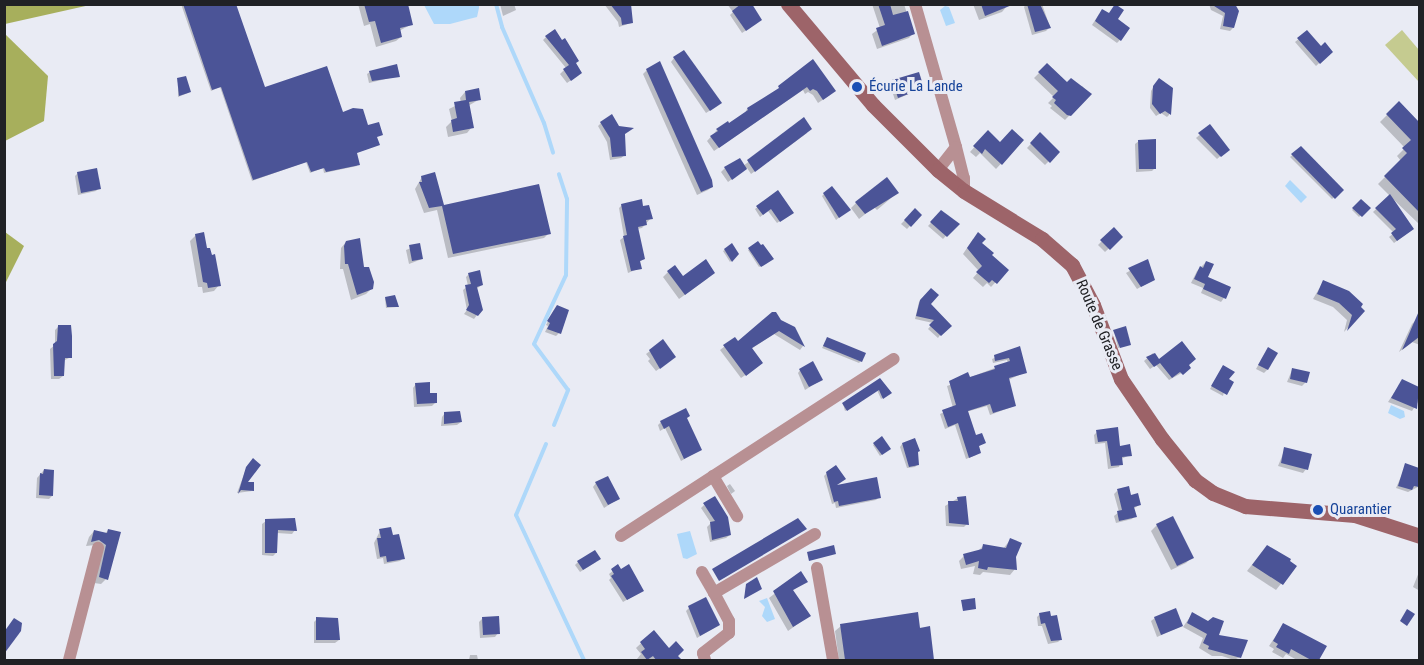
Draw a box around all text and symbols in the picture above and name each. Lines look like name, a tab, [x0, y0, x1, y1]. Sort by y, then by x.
place label: Écurie La Lande	[869, 78, 963, 96]
marker: Écurie La Lande	[850, 80, 864, 94]
street label: Route de Grasse	[1072, 277, 1126, 373]
place label: Quarantier	[1330, 501, 1392, 519]
marker: Quarantier	[1311, 503, 1325, 517]

